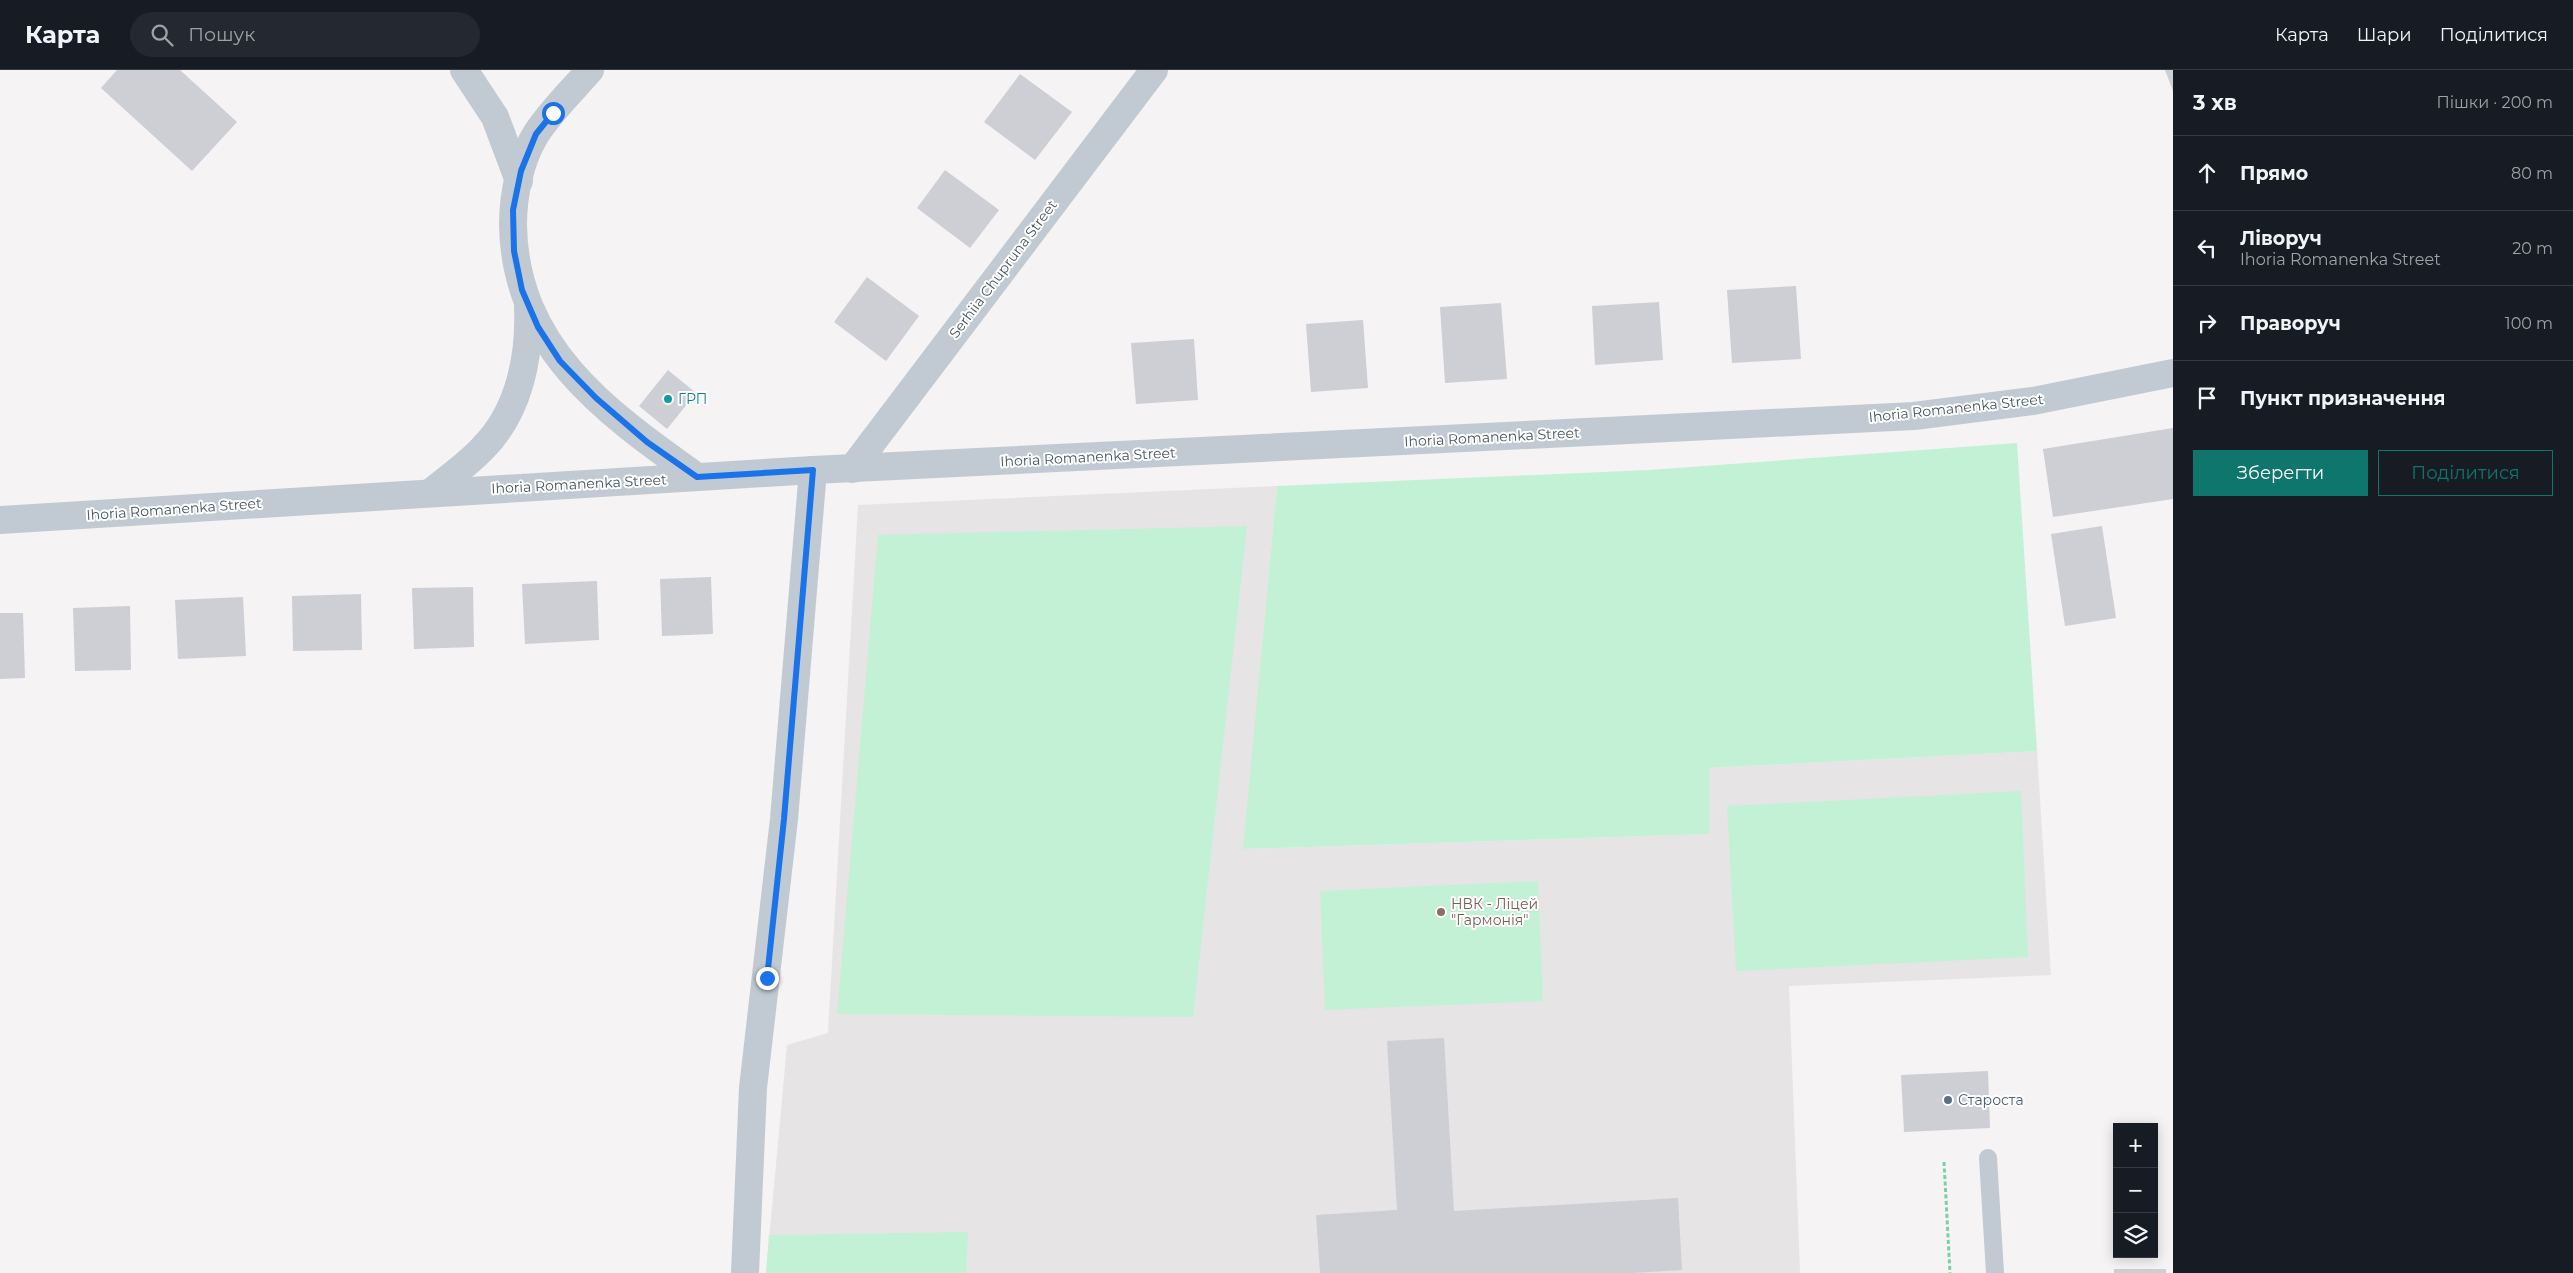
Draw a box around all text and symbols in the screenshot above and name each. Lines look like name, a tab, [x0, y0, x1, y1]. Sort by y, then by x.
search box	[130, 12, 480, 57]
text: Карта	[25, 20, 100, 49]
icon: search	[148, 21, 176, 49]
text: Пошук	[188, 23, 255, 46]
text: Карта	[2275, 24, 2329, 46]
text: Шари	[2357, 24, 2412, 46]
text: Поділитися	[2440, 24, 2548, 46]
text: 3 хв	[2193, 90, 2237, 115]
text: Пішки · 200 m	[2436, 93, 2553, 112]
route start	[542, 102, 565, 125]
icon: ahead	[2193, 159, 2221, 187]
text: Прямо	[2240, 162, 2308, 185]
text: 80 m	[2511, 164, 2553, 183]
street label: Serhiia Chupruna Street	[945, 196, 1061, 342]
text: Ліворуч	[2240, 227, 2322, 250]
icon: left	[2193, 234, 2221, 262]
text: 20 m	[2512, 239, 2553, 258]
text: Ihoria Romanenka Street	[2240, 250, 2441, 269]
icon: right	[2193, 309, 2221, 337]
text: Праворуч	[2240, 312, 2341, 335]
text: 100 m	[2505, 314, 2553, 333]
icon: arrive	[2193, 384, 2221, 412]
text: Пункт призначення	[2240, 387, 2446, 410]
place label: ГРП	[678, 390, 707, 408]
street label: Ihoria Romanenka Street	[1868, 390, 2045, 426]
marker: ГРП	[662, 393, 674, 405]
street label: Ihoria Romanenka Street	[1404, 423, 1580, 451]
street label: Ihoria Romanenka Street	[1000, 443, 1176, 471]
button: Зберегти	[2193, 450, 2368, 496]
button: Поділитися	[2378, 450, 2553, 496]
street label: Ihoria Romanenka Street	[491, 470, 667, 498]
street label: Ihoria Romanenka Street	[86, 494, 263, 524]
place label: НВК - Ліцей "Гармонія"	[1451, 895, 1538, 929]
marker: НВК - Ліцей "Гармонія"	[1435, 906, 1447, 918]
route end	[756, 967, 779, 990]
place label: Староста	[1958, 1091, 2024, 1109]
marker: Староста	[1942, 1094, 1954, 1106]
map controls	[2113, 1123, 2158, 1258]
button: +	[2113, 1123, 2158, 1168]
button: −	[2113, 1168, 2158, 1213]
button: layers	[2113, 1213, 2158, 1258]

